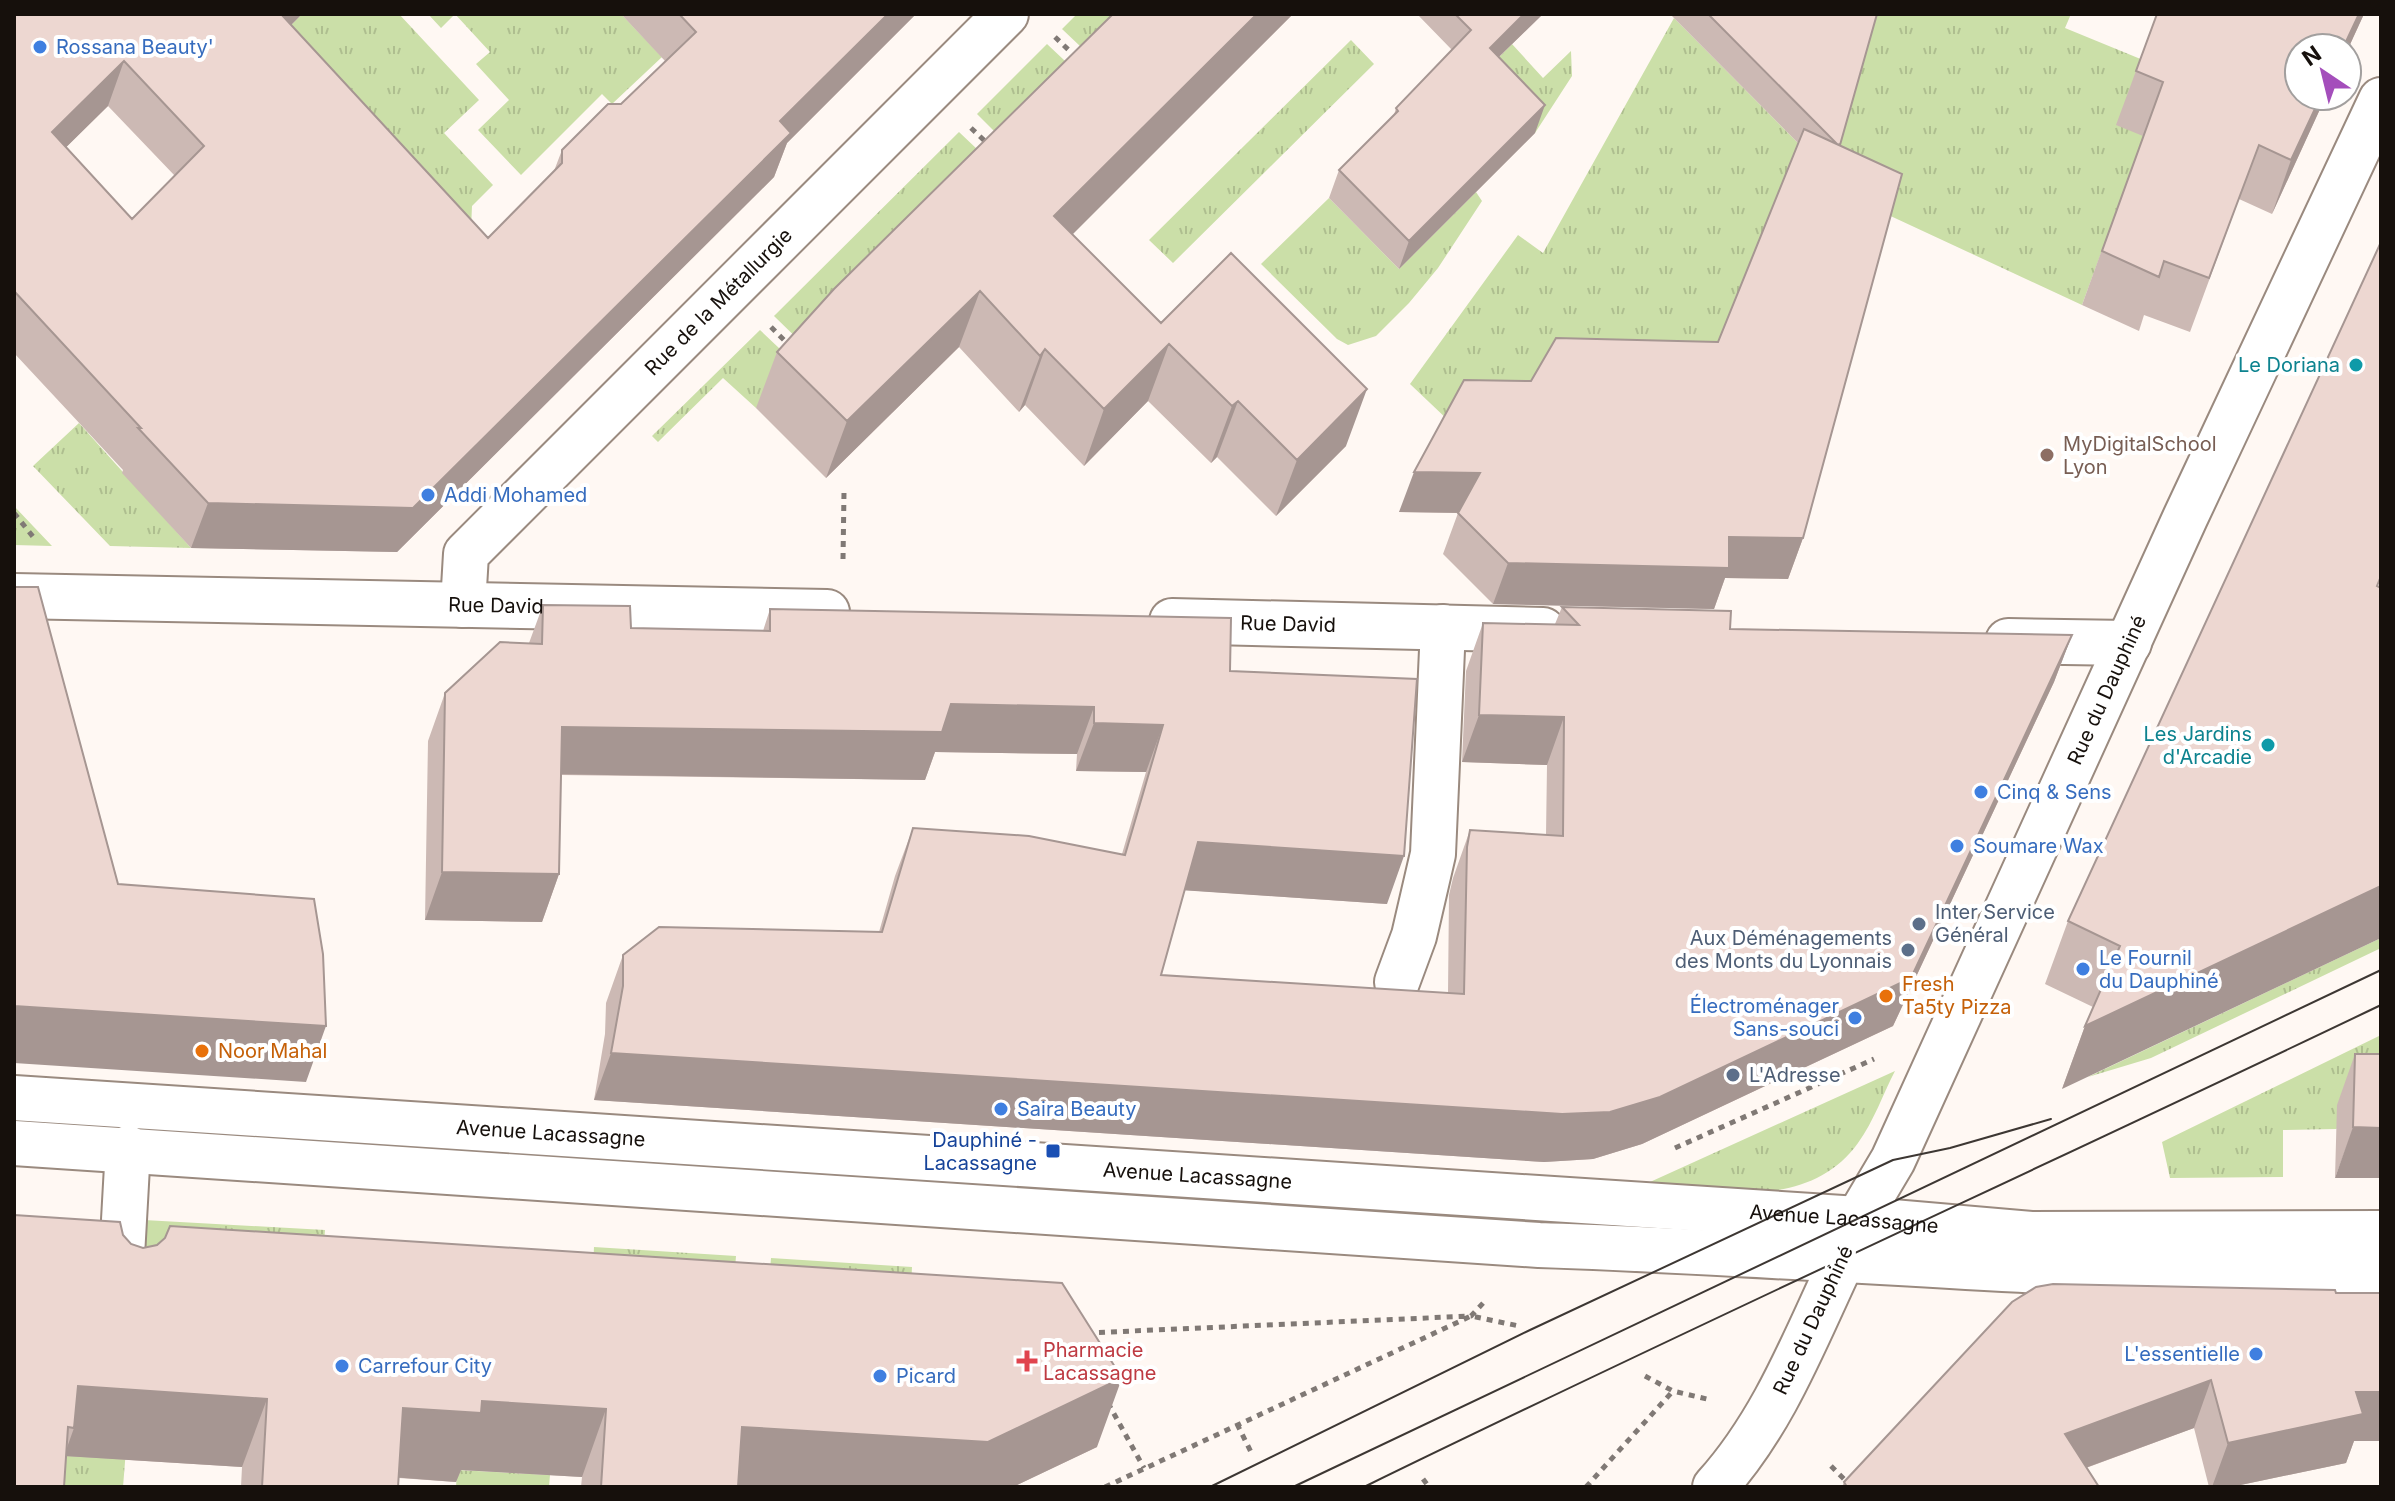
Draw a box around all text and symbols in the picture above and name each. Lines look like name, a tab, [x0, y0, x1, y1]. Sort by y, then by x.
north arrow	[2283, 32, 2363, 112]
place label: Rossana Beauty'	[56, 35, 214, 59]
marker: Rossana Beauty'	[31, 38, 49, 56]
text: N	[2297, 40, 2326, 71]
street label: Rue de la Métallurgie	[640, 223, 797, 380]
place label: Le Doriana	[2238, 353, 2340, 377]
marker: Le Doriana	[2347, 356, 2365, 374]
place label: MyDigitalSchool Lyon	[2063, 432, 2217, 479]
marker: MyDigitalSchool Lyon	[2038, 446, 2056, 464]
place label: Addi Mohamed	[444, 483, 587, 507]
marker: Addi Mohamed	[419, 486, 437, 504]
street label: Rue David	[448, 593, 544, 618]
street label: Rue David	[1240, 611, 1336, 637]
street label: Rue du Dauphiné	[2062, 611, 2151, 768]
place label: Les Jardins d'Arcadie	[2144, 722, 2252, 769]
marker: Les Jardins d'Arcadie	[2259, 736, 2277, 754]
place label: Cinq & Sens	[1997, 780, 2112, 804]
marker: Cinq & Sens	[1972, 783, 1990, 801]
place label: Soumare Wax	[1973, 834, 2104, 858]
marker: Soumare Wax	[1948, 837, 1966, 855]
place label: Inter Service Général	[1935, 900, 2055, 947]
marker: Inter Service Général	[1910, 915, 1928, 933]
place label: Aux Déménagements des Monts du Lyonnais	[1675, 926, 1892, 973]
marker: Aux Déménagements des Monts du Lyonnais	[1899, 941, 1917, 959]
place label: Le Fournil du Dauphiné	[2099, 946, 2219, 993]
marker: Le Fournil du Dauphiné	[2074, 960, 2092, 978]
place label: Fresh Ta5ty Pizza	[1902, 972, 2012, 1019]
marker: Fresh Ta5ty Pizza	[1877, 987, 1895, 1005]
place label: Électroménager Sans-souci	[1690, 993, 1839, 1041]
marker: Électroménager Sans-souci	[1846, 1009, 1864, 1027]
place label: Noor Mahal	[218, 1039, 327, 1063]
marker: Noor Mahal	[193, 1042, 211, 1060]
place label: L'Adresse	[1749, 1063, 1841, 1087]
marker: L'Adresse	[1724, 1066, 1742, 1084]
place label: Saira Beauty	[1017, 1097, 1136, 1121]
marker: Saira Beauty	[992, 1100, 1010, 1118]
street label: Avenue Lacassagne	[456, 1115, 646, 1151]
place label: Dauphiné - Lacassagne	[924, 1128, 1037, 1175]
marker: Dauphiné - Lacassagne	[1044, 1142, 1062, 1160]
street label: Avenue Lacassagne	[1102, 1157, 1293, 1194]
street label: Avenue Lacassagne	[1749, 1200, 1940, 1238]
street label: Rue du Dauphiné	[1768, 1242, 1858, 1398]
place label: Pharmacie Lacassagne	[1043, 1338, 1156, 1385]
place label: L'essentielle	[2124, 1342, 2240, 1366]
marker: L'essentielle	[2247, 1345, 2265, 1363]
marker: Pharmacie Lacassagne	[1018, 1352, 1036, 1370]
place label: Carrefour City	[358, 1354, 492, 1378]
marker: Carrefour City	[333, 1357, 351, 1375]
place label: Picard	[896, 1364, 956, 1388]
marker: Picard	[871, 1367, 889, 1385]

